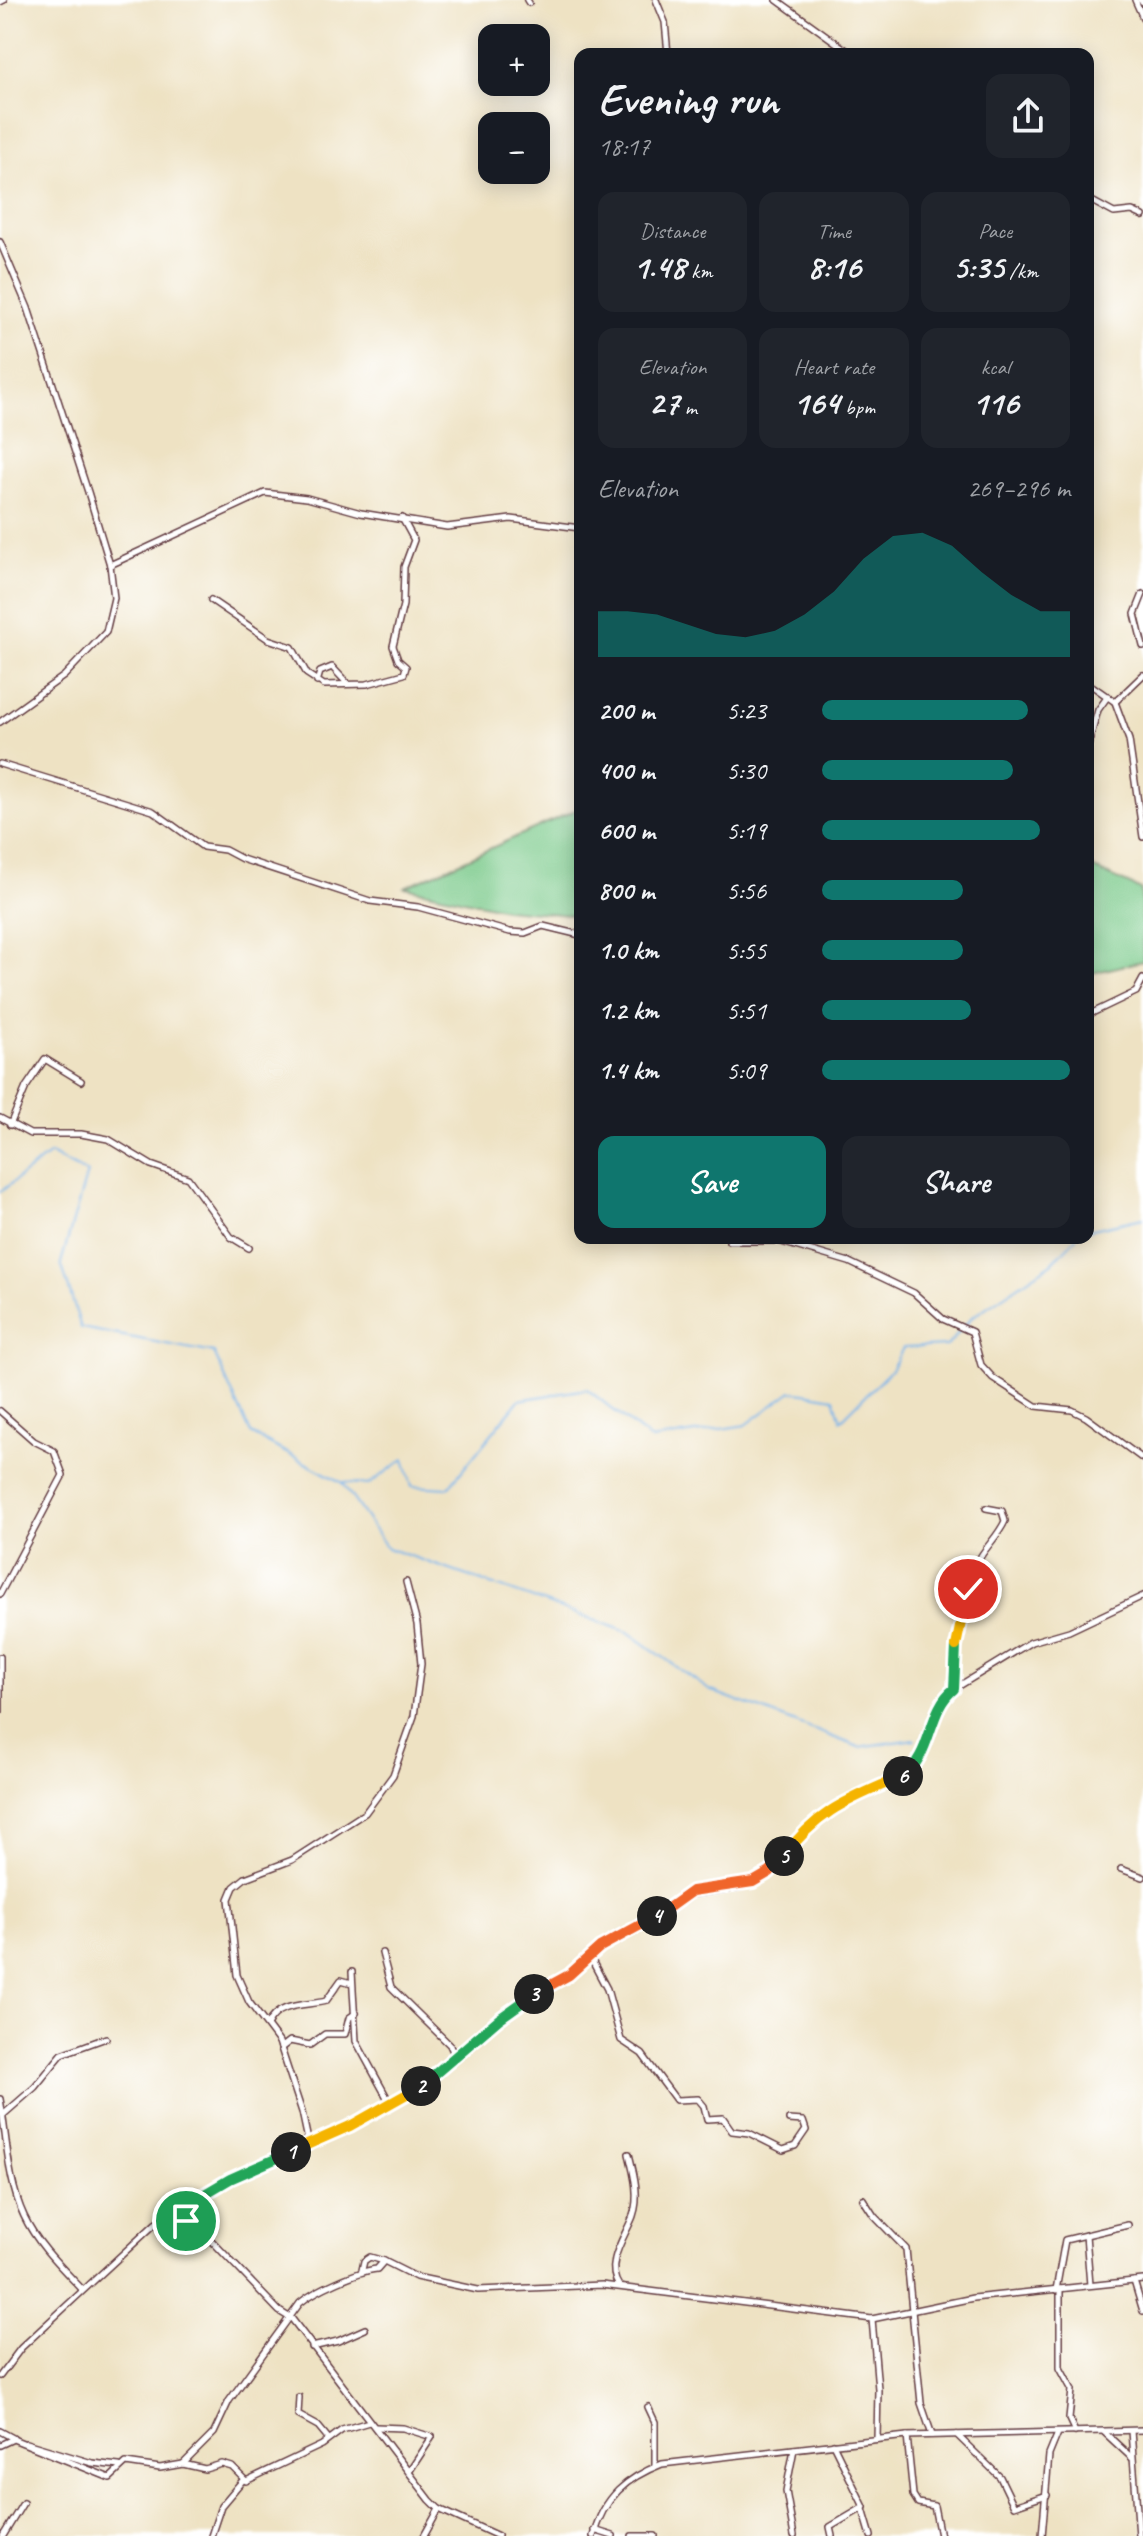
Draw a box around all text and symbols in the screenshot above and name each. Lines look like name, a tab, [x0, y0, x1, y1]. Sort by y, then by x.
map controls	[478, 24, 550, 184]
button: +	[478, 24, 550, 96]
text: Evening run	[598, 72, 778, 127]
button: share	[986, 74, 1070, 158]
button: −	[478, 112, 550, 184]
text: 18:17	[598, 130, 650, 163]
text: Distance	[640, 217, 705, 245]
text: Time	[817, 217, 851, 245]
text: Pace	[978, 217, 1012, 245]
text: 1.48	[633, 245, 686, 288]
text: 8:16	[807, 245, 861, 288]
text: 5:35	[953, 245, 1004, 288]
text: km	[686, 257, 712, 285]
text: /km	[1004, 257, 1038, 285]
text: Elevation	[639, 353, 707, 381]
text: Heart rate	[794, 353, 874, 381]
text: kcal	[981, 353, 1010, 381]
text: 27	[649, 381, 679, 424]
text: 164	[793, 381, 840, 424]
text: 116	[972, 381, 1019, 424]
text: m	[679, 393, 697, 421]
text: bpm	[840, 393, 875, 421]
text: Elevation	[598, 472, 678, 505]
text: 269–296 m	[967, 472, 1070, 505]
text: 200 m	[598, 694, 654, 727]
text: 5:23	[726, 694, 766, 727]
text: 400 m	[598, 754, 654, 787]
text: 5:30	[726, 754, 766, 787]
text: 600 m	[598, 814, 655, 847]
text: 5:19	[726, 814, 766, 847]
text: 800 m	[598, 874, 654, 907]
text: 5:56	[726, 874, 766, 907]
text: 1.0 km	[598, 934, 658, 967]
text: 5:55	[726, 934, 766, 967]
text: 1.2 km	[598, 994, 658, 1027]
text: 5:51	[726, 994, 766, 1027]
text: 1.4 km	[598, 1054, 658, 1087]
text: 5:09	[726, 1054, 766, 1087]
button: Save	[598, 1136, 826, 1228]
button: Share	[842, 1136, 1070, 1228]
pin	[934, 1555, 1002, 1623]
icon: check	[946, 1567, 990, 1611]
pin: 6	[883, 1756, 923, 1796]
text: 6	[898, 1762, 908, 1790]
pin: 5	[764, 1836, 804, 1876]
text: 5	[779, 1842, 789, 1870]
pin: 4	[637, 1896, 677, 1936]
text: 4	[652, 1902, 662, 1930]
pin: 3	[514, 1974, 554, 2014]
text: 3	[529, 1980, 539, 2008]
pin: 2	[401, 2066, 441, 2106]
text: 2	[416, 2072, 426, 2100]
pin: 1	[271, 2132, 311, 2172]
text: 1	[286, 2138, 296, 2166]
pin	[152, 2187, 220, 2255]
icon: arrive	[164, 2199, 208, 2243]

